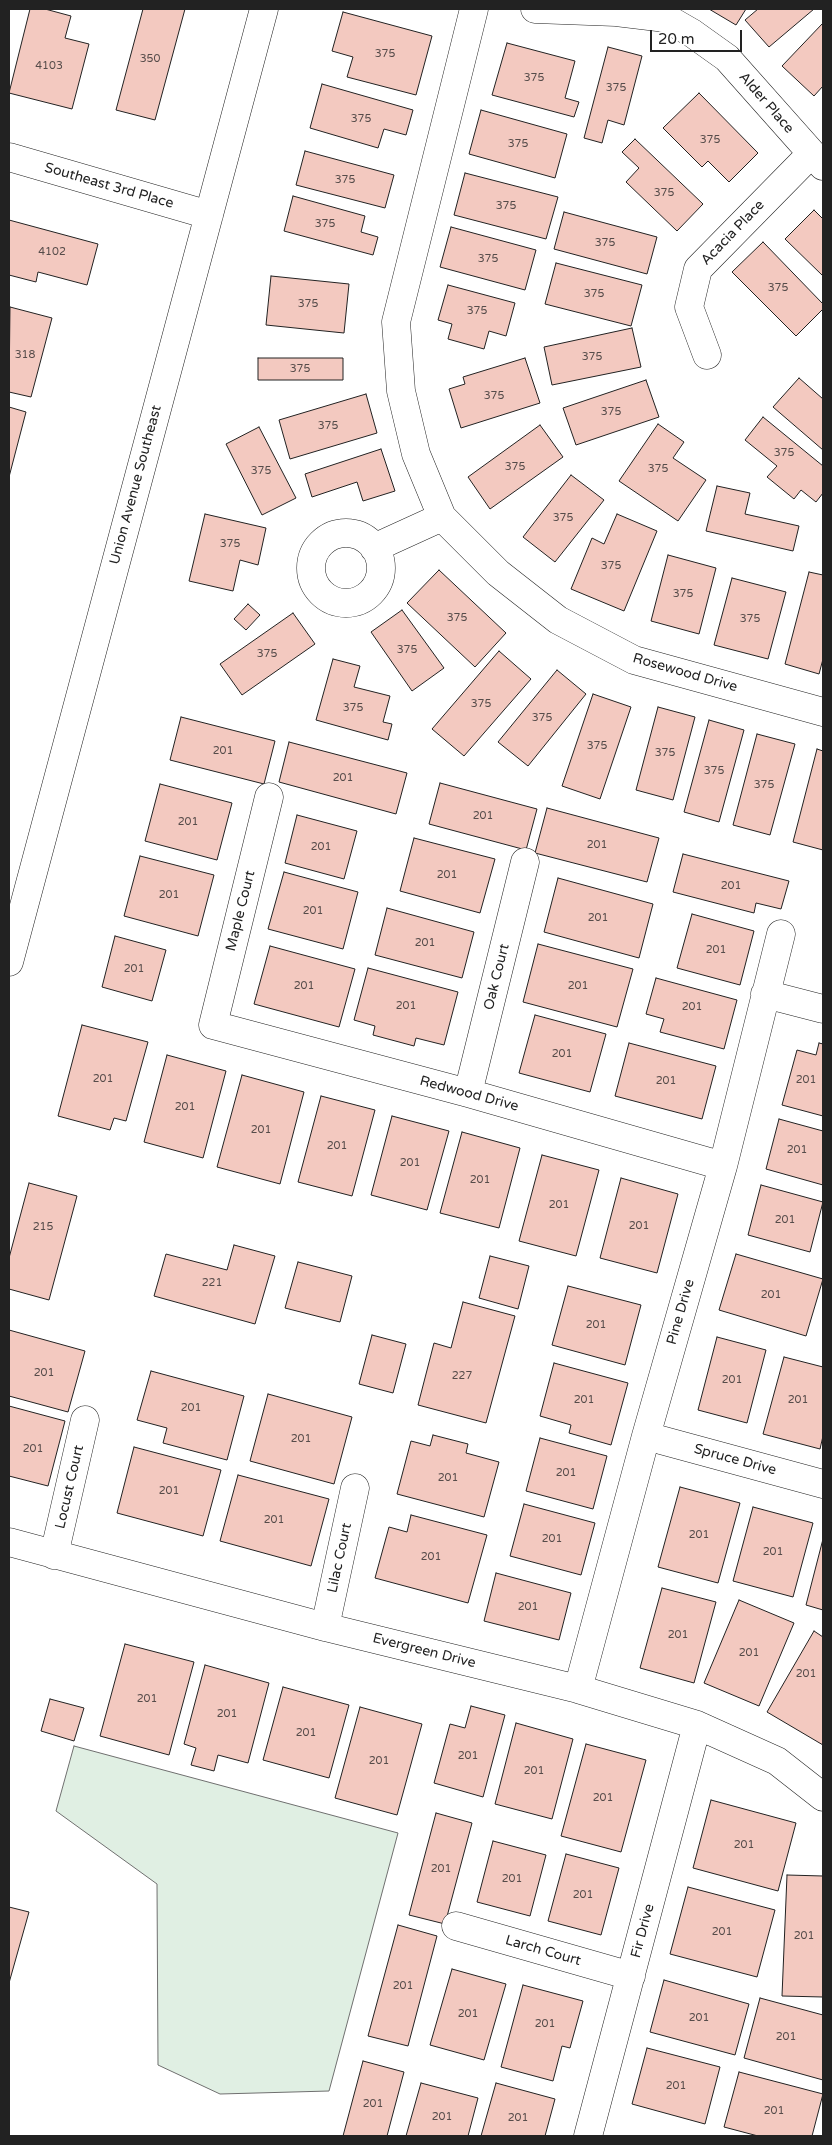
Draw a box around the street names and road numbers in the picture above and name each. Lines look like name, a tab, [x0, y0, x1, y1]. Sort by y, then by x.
street label: Alder Place	[735, 69, 797, 137]
street label: Southeast 3rd Place	[43, 160, 175, 212]
street label: Acacia Place	[698, 197, 768, 269]
street label: Union Avenue Southeast	[107, 404, 165, 566]
street label: Rosewood Drive	[631, 650, 739, 696]
street label: Maple Court	[223, 869, 259, 953]
street label: Oak Court	[481, 942, 513, 1012]
street label: Redwood Drive	[418, 1073, 520, 1115]
street label: Pine Drive	[664, 1277, 698, 1347]
street label: Spruce Drive	[692, 1441, 778, 1479]
street label: Locust Court	[52, 1443, 88, 1531]
street label: Lilac Court	[324, 1521, 356, 1595]
street label: Evergreen Drive	[371, 1630, 477, 1672]
street label: Fir Drive	[628, 1902, 658, 1960]
street label: Larch Court	[503, 1932, 583, 1970]

